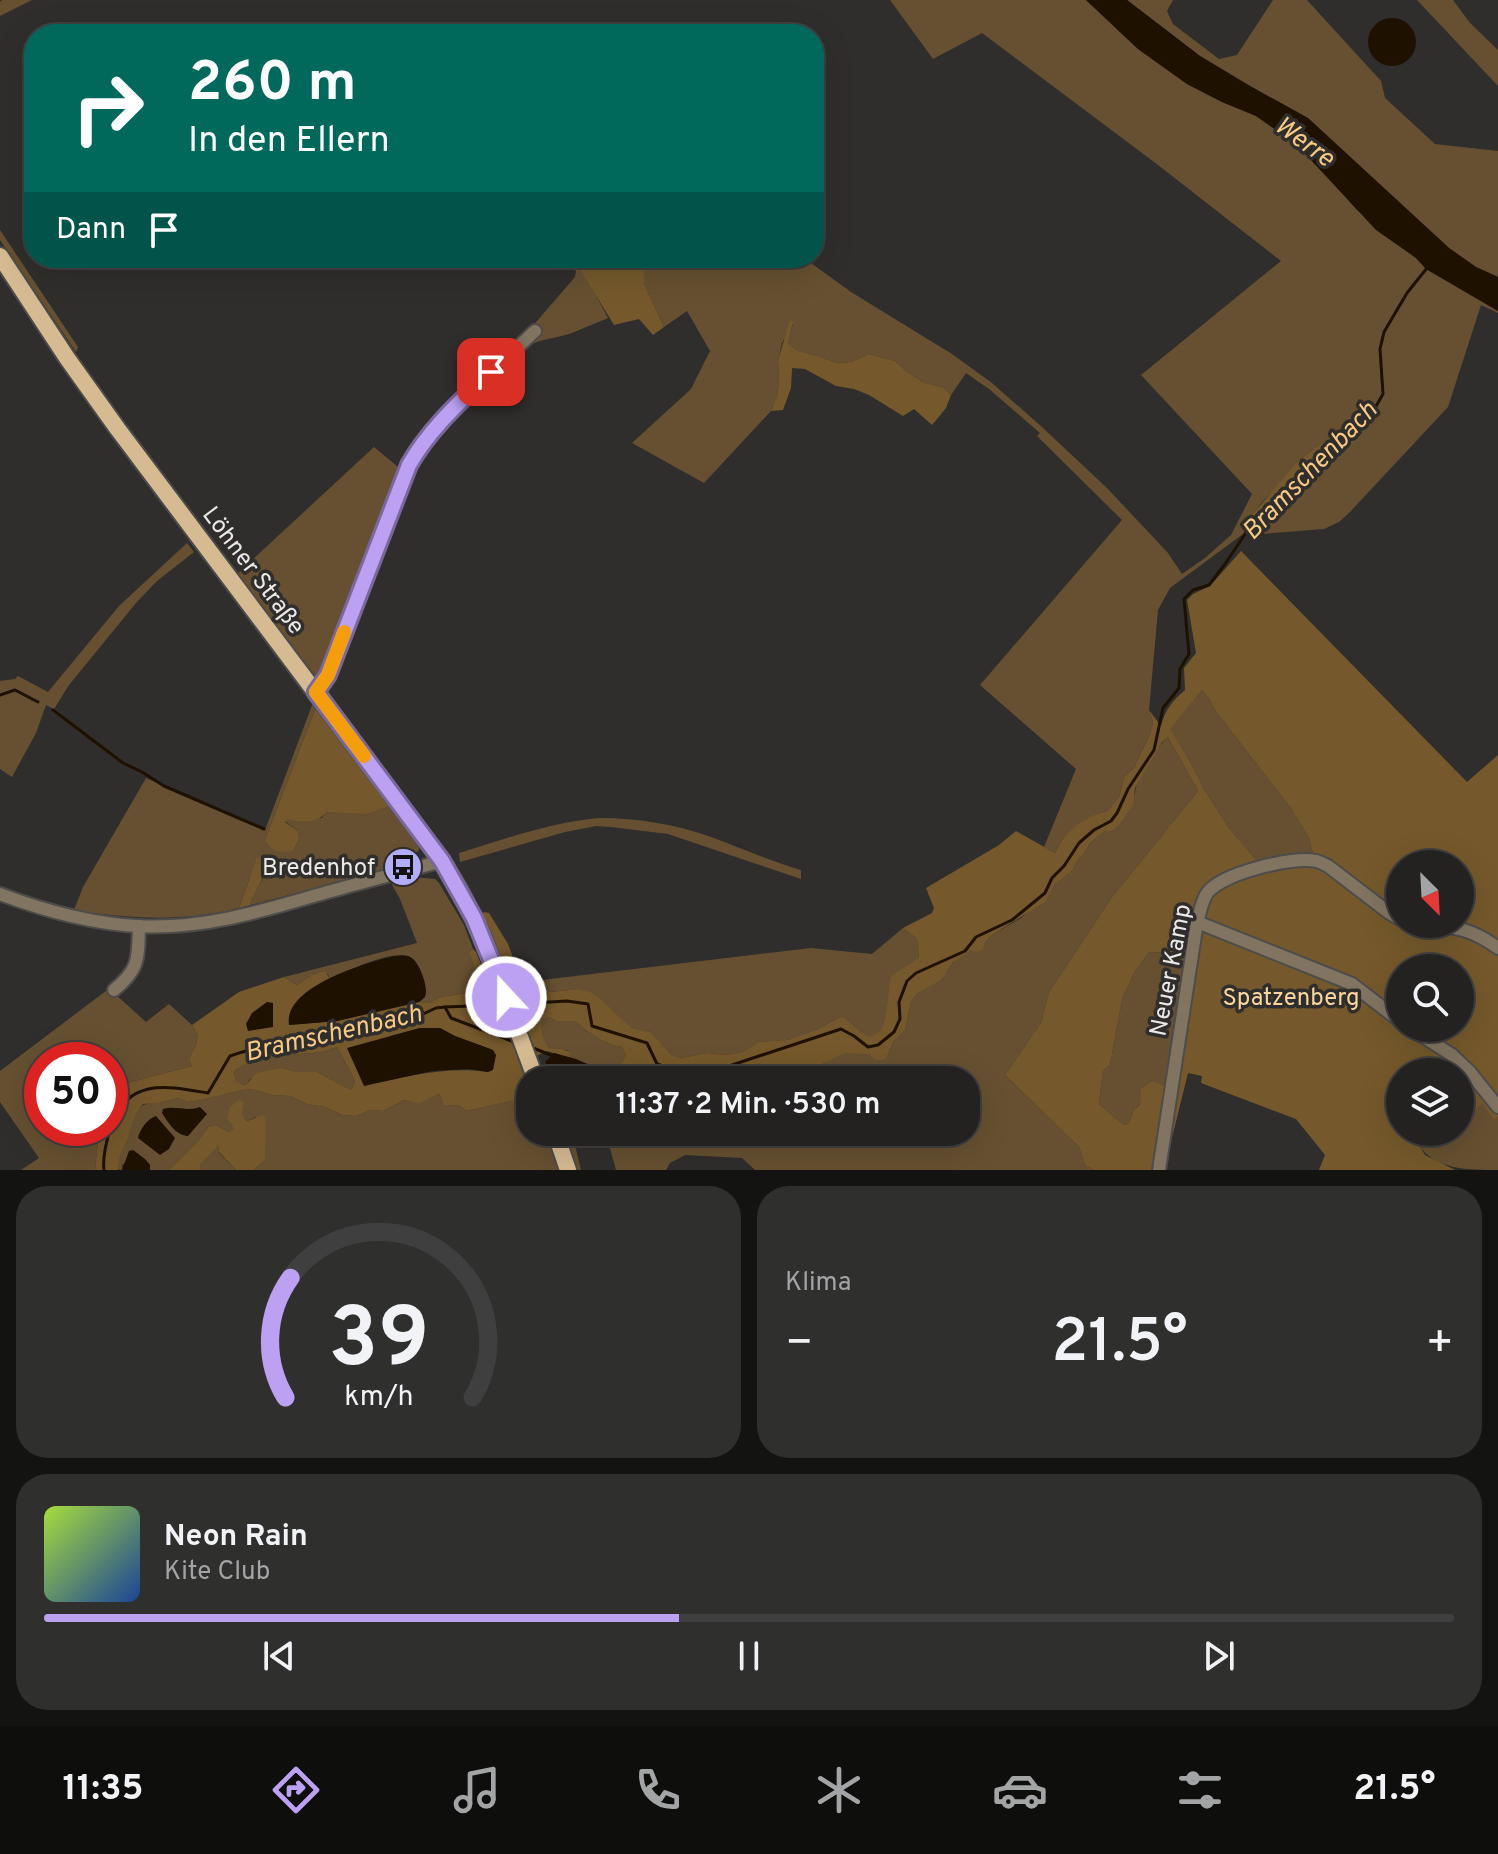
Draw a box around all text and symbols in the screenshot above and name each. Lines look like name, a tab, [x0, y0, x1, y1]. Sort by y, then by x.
text: 260 m	[188, 50, 357, 120]
icon: right	[56, 56, 160, 160]
water label: Werre	[1267, 110, 1340, 176]
text: In den Ellern	[188, 119, 390, 165]
icon: arrive	[142, 208, 186, 252]
text: Dann	[56, 212, 126, 249]
pin	[457, 338, 525, 406]
icon: arrive	[469, 350, 513, 394]
water label: Bramschenbach	[1236, 395, 1385, 548]
street label: Löhner Straße	[195, 501, 310, 641]
bus stop icon: Bredenhof	[382, 846, 424, 888]
north arrow	[1386, 850, 1474, 938]
map controls	[1386, 850, 1474, 1146]
place label: Bredenhof	[262, 854, 375, 884]
street label: Neuer Kamp	[1144, 902, 1199, 1039]
button: search	[1386, 954, 1474, 1042]
position arrow	[464, 955, 548, 1039]
park label: Spatzenberg	[1222, 984, 1360, 1014]
water label: Bramschenbach	[242, 998, 425, 1071]
speed limit sign: 50	[24, 1042, 128, 1146]
button: layers	[1386, 1058, 1474, 1146]
text: 11:37 · 2 Min. · 530 m	[616, 1087, 881, 1124]
text: Klima	[785, 1267, 851, 1300]
text: 39	[328, 1291, 429, 1396]
text: 21.5°	[1051, 1307, 1188, 1383]
text: −	[785, 1317, 813, 1373]
text: +	[1426, 1317, 1454, 1373]
text: km/h	[344, 1380, 413, 1416]
text: Neon Rain	[164, 1519, 308, 1556]
text: Kite Club	[164, 1556, 270, 1589]
icon: previous	[257, 1634, 301, 1678]
icon: pause	[727, 1634, 771, 1678]
icon: next	[1197, 1634, 1241, 1678]
icon: directions	[268, 1762, 324, 1818]
icon: music	[449, 1762, 505, 1818]
icon: phone	[630, 1762, 686, 1818]
icon: climate	[811, 1762, 867, 1818]
icon: car	[992, 1762, 1048, 1818]
icon: filters	[1172, 1762, 1228, 1818]
text: 11:35	[62, 1767, 144, 1813]
text: 21.5°	[1353, 1767, 1436, 1813]

